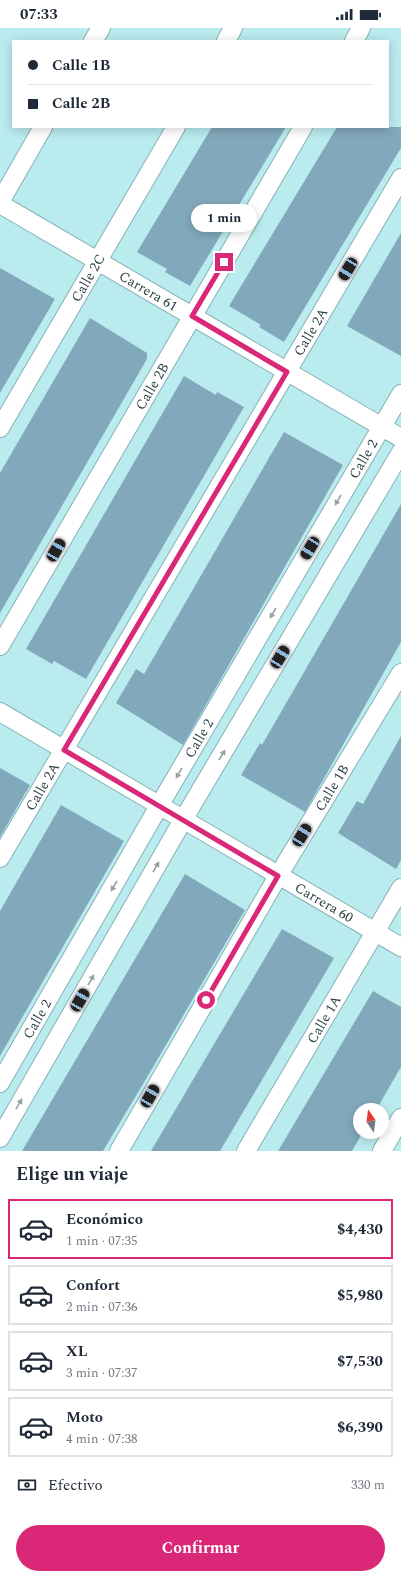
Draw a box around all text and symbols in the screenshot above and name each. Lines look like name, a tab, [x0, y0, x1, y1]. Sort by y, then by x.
text: 07:33	[20, 3, 58, 26]
text: Calle 1B	[52, 54, 110, 77]
text: Calle 2B	[52, 92, 110, 115]
callout: 1 min	[191, 204, 257, 232]
text: 1 min	[207, 208, 241, 228]
street label: Calle 2C	[65, 250, 110, 306]
route end	[215, 253, 233, 271]
car	[337, 256, 359, 282]
street label: Carrera 61	[115, 265, 182, 316]
street label: Calle 2A	[288, 303, 333, 360]
street label: Calle 2B	[130, 358, 174, 414]
street label: Calle 2	[343, 435, 383, 482]
one-way arrow	[335, 494, 342, 506]
car	[299, 535, 321, 561]
car	[45, 537, 67, 563]
one-way arrow	[269, 607, 276, 618]
car	[269, 644, 291, 670]
street label: Calle 2	[179, 715, 219, 762]
one-way arrow	[218, 749, 225, 761]
street label: Calle 2A	[20, 758, 65, 815]
street label: Calle 1B	[309, 760, 354, 815]
one-way arrow	[175, 767, 182, 779]
car	[291, 822, 313, 848]
one-way arrow	[153, 861, 160, 873]
street label: Carrera 60	[291, 877, 358, 928]
one-way arrow	[110, 880, 117, 891]
one-way arrow	[88, 974, 95, 985]
car	[69, 987, 91, 1013]
route start	[197, 991, 215, 1009]
street label: Calle 1A	[301, 991, 346, 1047]
street label: Calle 2	[17, 995, 57, 1042]
car	[139, 1083, 161, 1109]
one-way arrow	[16, 1098, 23, 1110]
north arrow	[353, 1103, 389, 1139]
map controls	[353, 1103, 389, 1139]
text: Elige un viaje	[16, 1161, 128, 1188]
text: Económico	[66, 1208, 143, 1231]
icon: car	[18, 1211, 54, 1247]
text: $4,430	[337, 1218, 383, 1241]
text: 1 min · 07:35	[66, 1231, 138, 1251]
text: Confort	[66, 1274, 120, 1297]
icon: car	[18, 1277, 54, 1313]
text: $5,980	[337, 1284, 383, 1307]
text: 2 min · 07:36	[66, 1297, 138, 1317]
text: XL	[66, 1340, 87, 1363]
icon: car	[18, 1343, 54, 1379]
text: $7,530	[337, 1350, 383, 1373]
text: 3 min · 07:37	[66, 1363, 138, 1383]
text: Moto	[66, 1406, 103, 1429]
icon: car	[18, 1409, 54, 1445]
text: $6,390	[337, 1416, 383, 1439]
text: 4 min · 07:38	[66, 1429, 138, 1449]
icon: cash	[16, 1474, 38, 1496]
text: Efectivo	[48, 1474, 103, 1497]
text: 330 m	[351, 1475, 385, 1495]
button: Confirmar	[16, 1525, 385, 1571]

